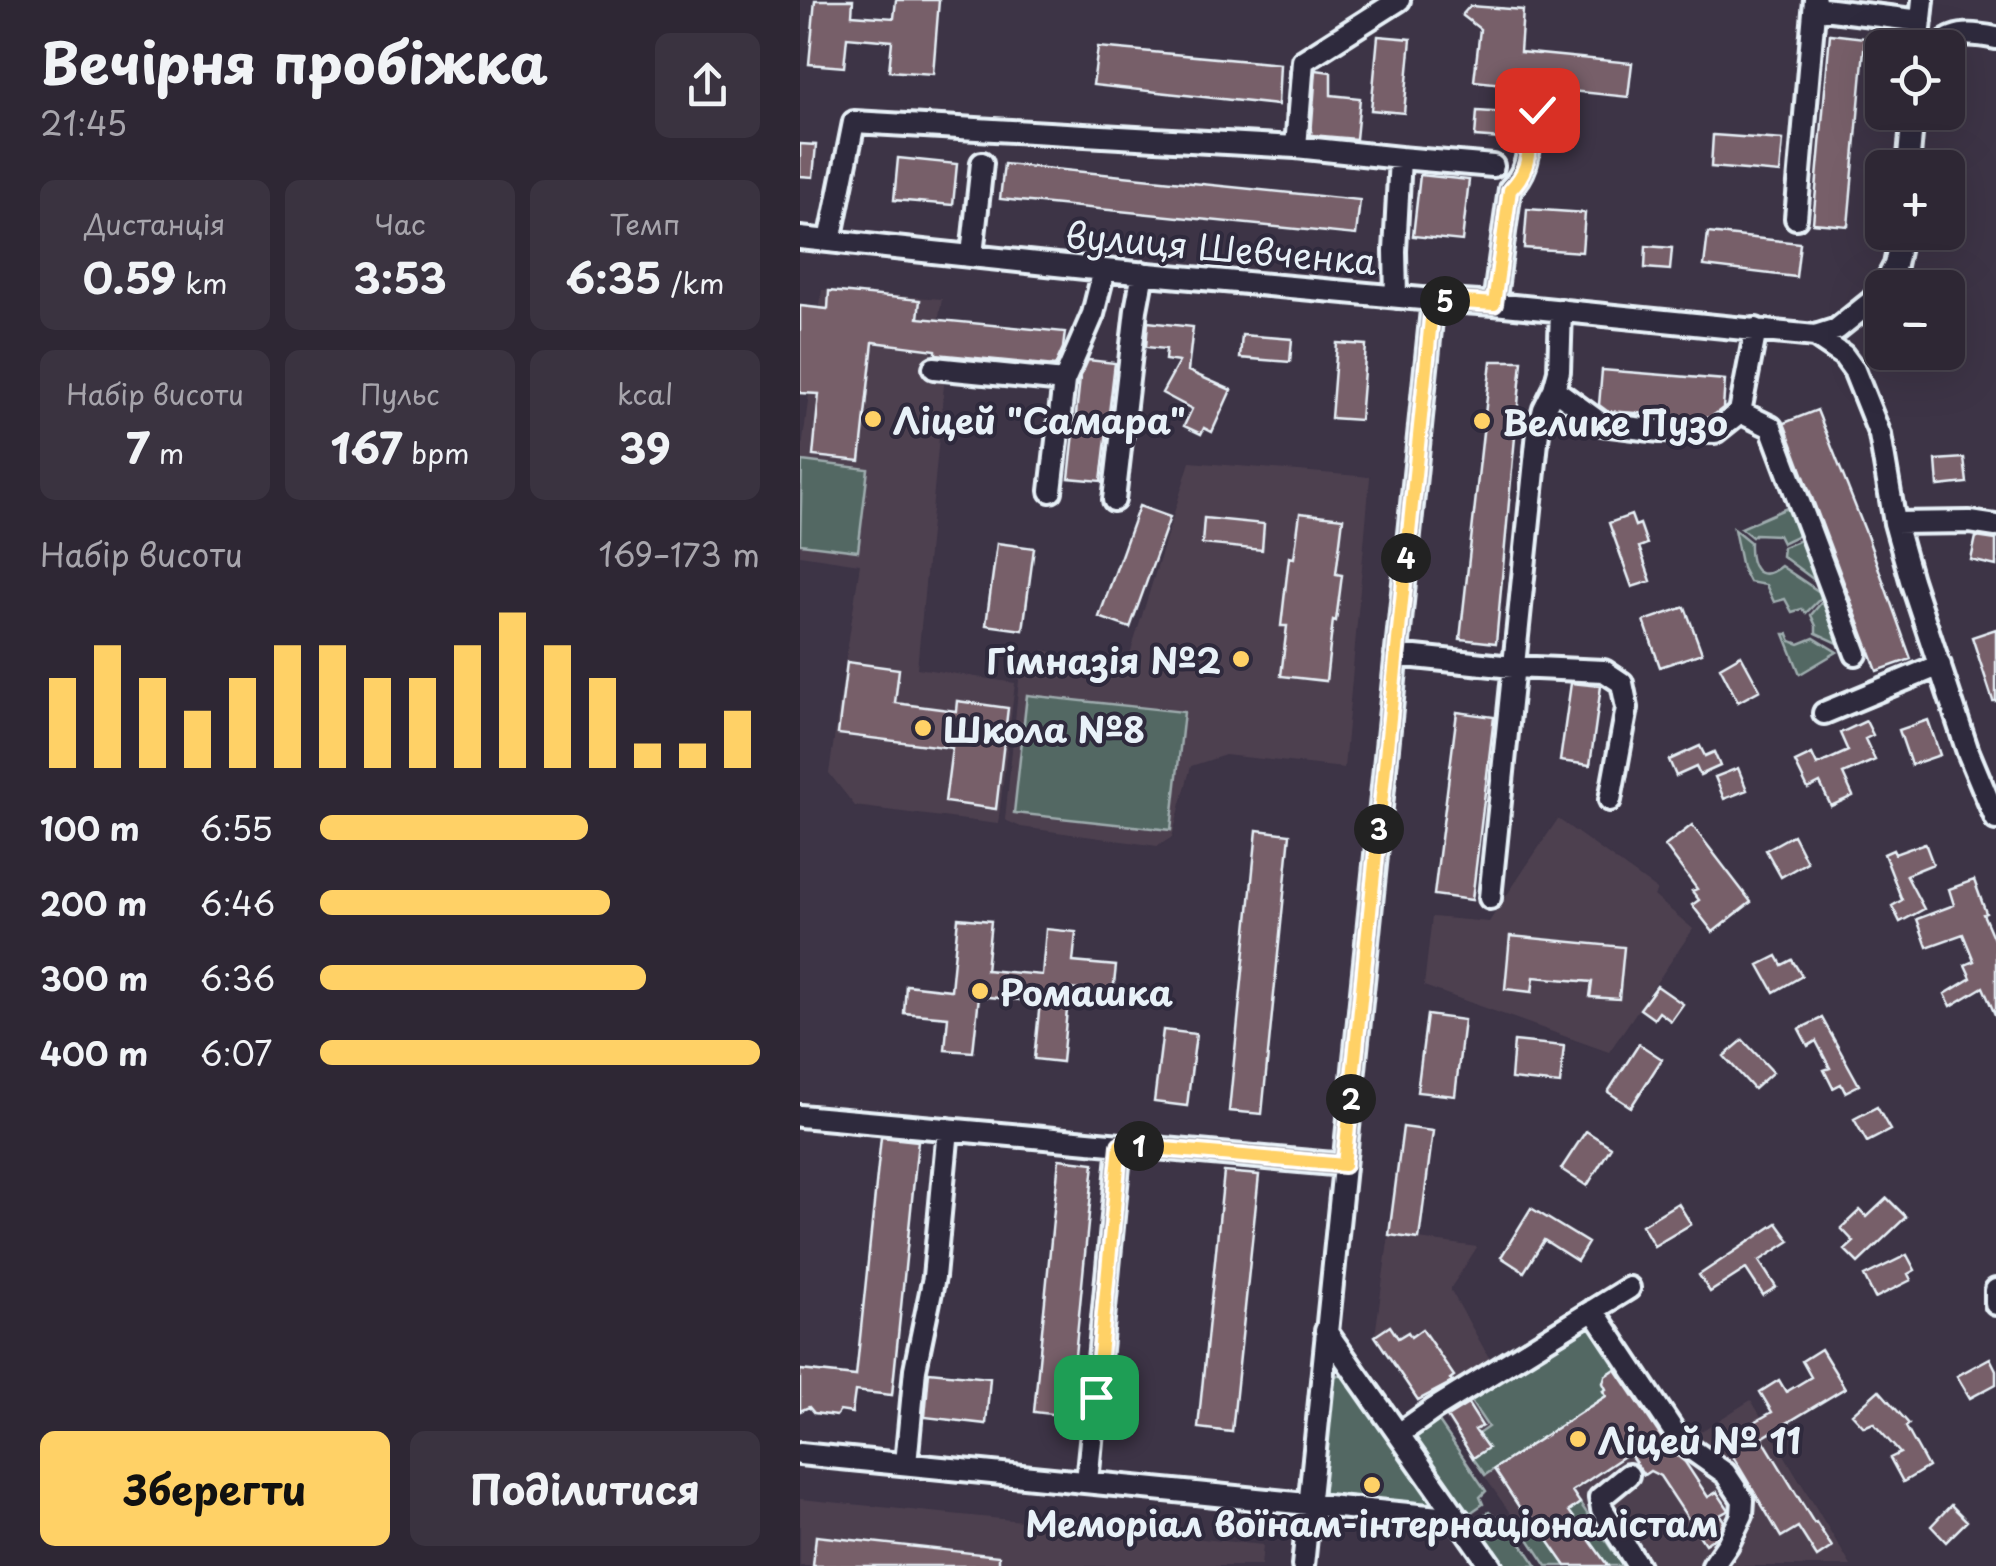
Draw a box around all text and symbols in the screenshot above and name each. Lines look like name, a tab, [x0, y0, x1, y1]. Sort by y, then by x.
text: Вечірня пробіжка	[40, 20, 548, 103]
map controls	[1865, 30, 1965, 370]
button: locate	[1865, 30, 1965, 130]
button: share	[655, 33, 760, 138]
pin	[1495, 68, 1580, 153]
icon: check	[1510, 83, 1565, 138]
text: 21:45	[40, 99, 127, 147]
button: +	[1865, 150, 1965, 250]
text: Дистанція	[85, 202, 225, 245]
text: Час	[374, 202, 426, 245]
text: Темп	[610, 202, 680, 245]
street label: вулиця Шевченка	[1063, 207, 1379, 287]
text: 0.59	[83, 245, 176, 308]
text: 3:53	[353, 245, 447, 308]
text: 6:35	[566, 245, 662, 308]
text: km	[176, 261, 227, 304]
text: /km	[662, 261, 724, 304]
button: −	[1865, 270, 1965, 370]
pin: 5	[1420, 276, 1470, 326]
text: 5	[1436, 279, 1454, 322]
text: Набір висоти	[66, 372, 244, 415]
text: Пульс	[360, 372, 440, 415]
text: kcal	[617, 372, 673, 415]
place label: Ліцей "Самара"	[893, 393, 1186, 446]
place label: Велике Пузо	[1502, 395, 1728, 448]
marker: Ліцей "Самара"	[862, 408, 884, 430]
marker: Велике Пузо	[1471, 410, 1493, 432]
text: 7	[126, 415, 150, 478]
text: 167	[330, 415, 402, 478]
text: 39	[619, 415, 671, 478]
text: m	[150, 431, 184, 474]
text: bpm	[402, 431, 470, 474]
text: Набір висоти	[40, 530, 243, 578]
text: 169–173 m	[599, 530, 760, 578]
pin: 4	[1381, 533, 1431, 583]
text: 4	[1396, 536, 1416, 579]
place label: Гімназія №2	[986, 633, 1221, 686]
marker: Гімназія №2	[1230, 648, 1252, 670]
place label: Школа №8	[943, 702, 1145, 755]
marker: Школа №8	[912, 717, 934, 739]
text: 100 m	[40, 804, 140, 852]
text: 6:55	[200, 804, 273, 852]
pin: 3	[1354, 804, 1404, 854]
text: 3	[1370, 807, 1388, 850]
text: 200 m	[40, 879, 147, 927]
text: 6:46	[200, 879, 275, 927]
text: 300 m	[40, 954, 148, 1002]
text: 6:36	[200, 954, 275, 1002]
place label: Ромашка	[1000, 965, 1173, 1018]
marker: Ромашка	[969, 980, 991, 1002]
text: 400 m	[40, 1029, 148, 1077]
text: 6:07	[200, 1029, 272, 1077]
pin: 2	[1326, 1074, 1376, 1124]
text: 2	[1341, 1077, 1361, 1120]
pin: 1	[1114, 1121, 1164, 1171]
text: 1	[1132, 1124, 1146, 1167]
pin	[1054, 1355, 1139, 1440]
icon: arrive	[1069, 1370, 1124, 1425]
place label: Ліцей № 11	[1598, 1413, 1801, 1466]
marker: Ліцей № 11	[1567, 1428, 1589, 1450]
button: Зберегти	[40, 1431, 390, 1546]
button: Поділитися	[410, 1431, 760, 1546]
marker: Меморіал воїнам-інтернаціоналістам	[1361, 1474, 1383, 1496]
place label: Меморіал воїнам-інтернаціоналістам	[1026, 1496, 1718, 1549]

